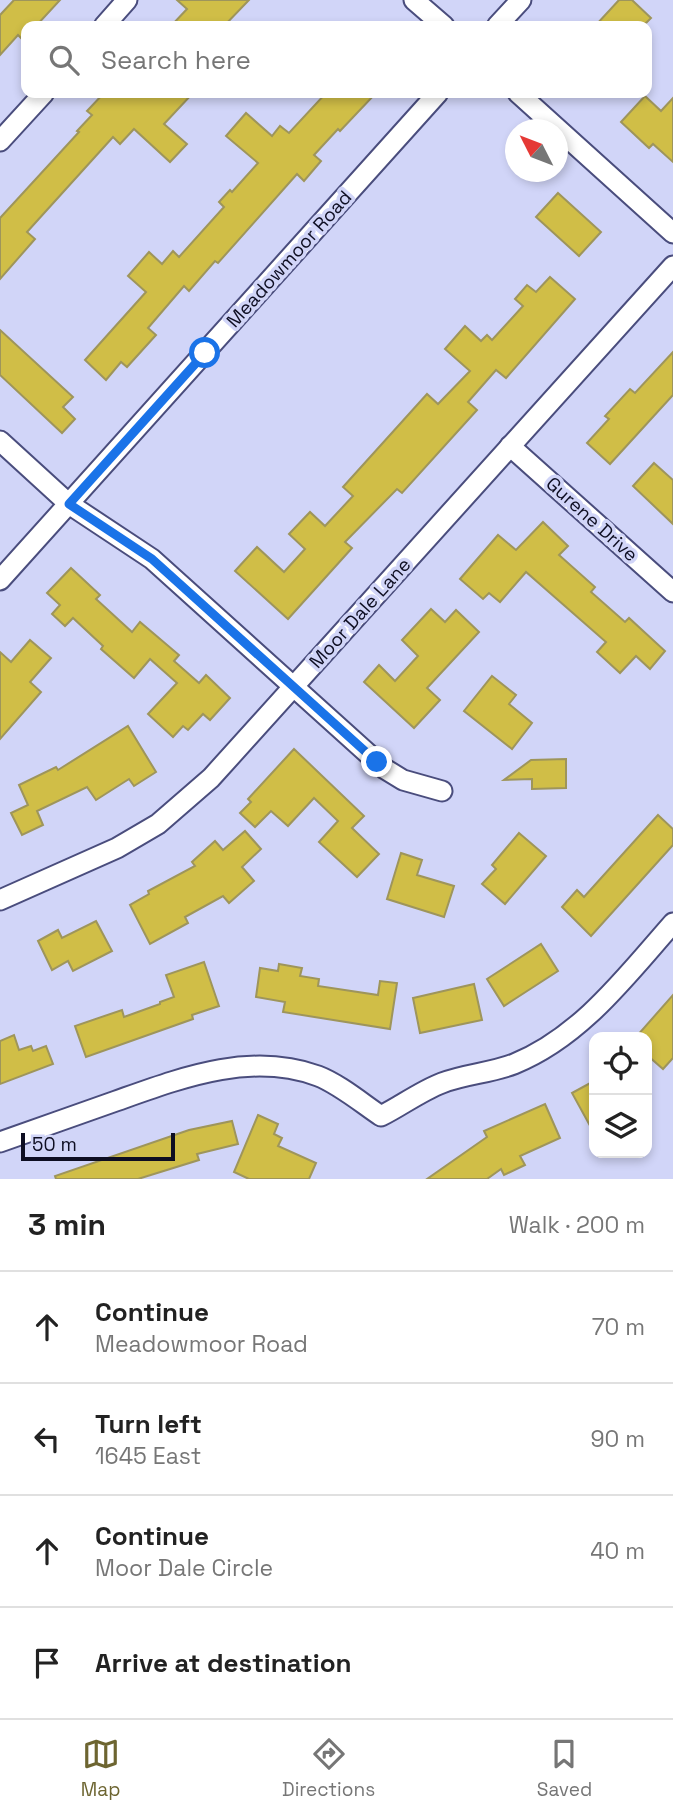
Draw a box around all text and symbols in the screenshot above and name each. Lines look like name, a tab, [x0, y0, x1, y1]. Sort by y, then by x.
search box	[21, 21, 652, 98]
icon: search	[45, 41, 83, 79]
text: Search here	[101, 43, 251, 77]
north arrow	[505, 119, 568, 182]
street label: Meadowmoor Road	[221, 185, 357, 333]
route start	[189, 337, 220, 368]
street label: Gurene Drive	[541, 471, 643, 567]
street label: Moor Dale Lane	[304, 552, 416, 674]
route end	[361, 746, 392, 777]
map controls	[589, 1032, 652, 1158]
button: locate	[589, 1032, 652, 1095]
button: layers	[589, 1095, 652, 1158]
scale bar	[21, 1130, 175, 1162]
text: 50 m	[32, 1132, 77, 1157]
text: 3 min	[28, 1205, 106, 1244]
text: Walk · 200 m	[509, 1210, 645, 1240]
text: Continue	[95, 1295, 209, 1329]
icon: ahead	[28, 1308, 66, 1346]
text: 70 m	[592, 1312, 645, 1342]
text: Meadowmoor Road	[95, 1329, 308, 1359]
text: Turn left	[95, 1407, 202, 1441]
icon: left	[28, 1420, 66, 1458]
text: 90 m	[590, 1424, 645, 1454]
text: 1645 East	[95, 1441, 201, 1471]
text: Continue	[95, 1519, 209, 1553]
icon: ahead	[28, 1532, 66, 1570]
text: 40 m	[590, 1536, 645, 1566]
text: Moor Dale Circle	[95, 1553, 273, 1583]
icon: arrive	[28, 1644, 66, 1682]
text: Arrive at destination	[95, 1646, 352, 1680]
tab: Map	[81, 1735, 120, 1802]
tab: Directions	[282, 1735, 375, 1802]
tab: Saved	[537, 1735, 592, 1802]

